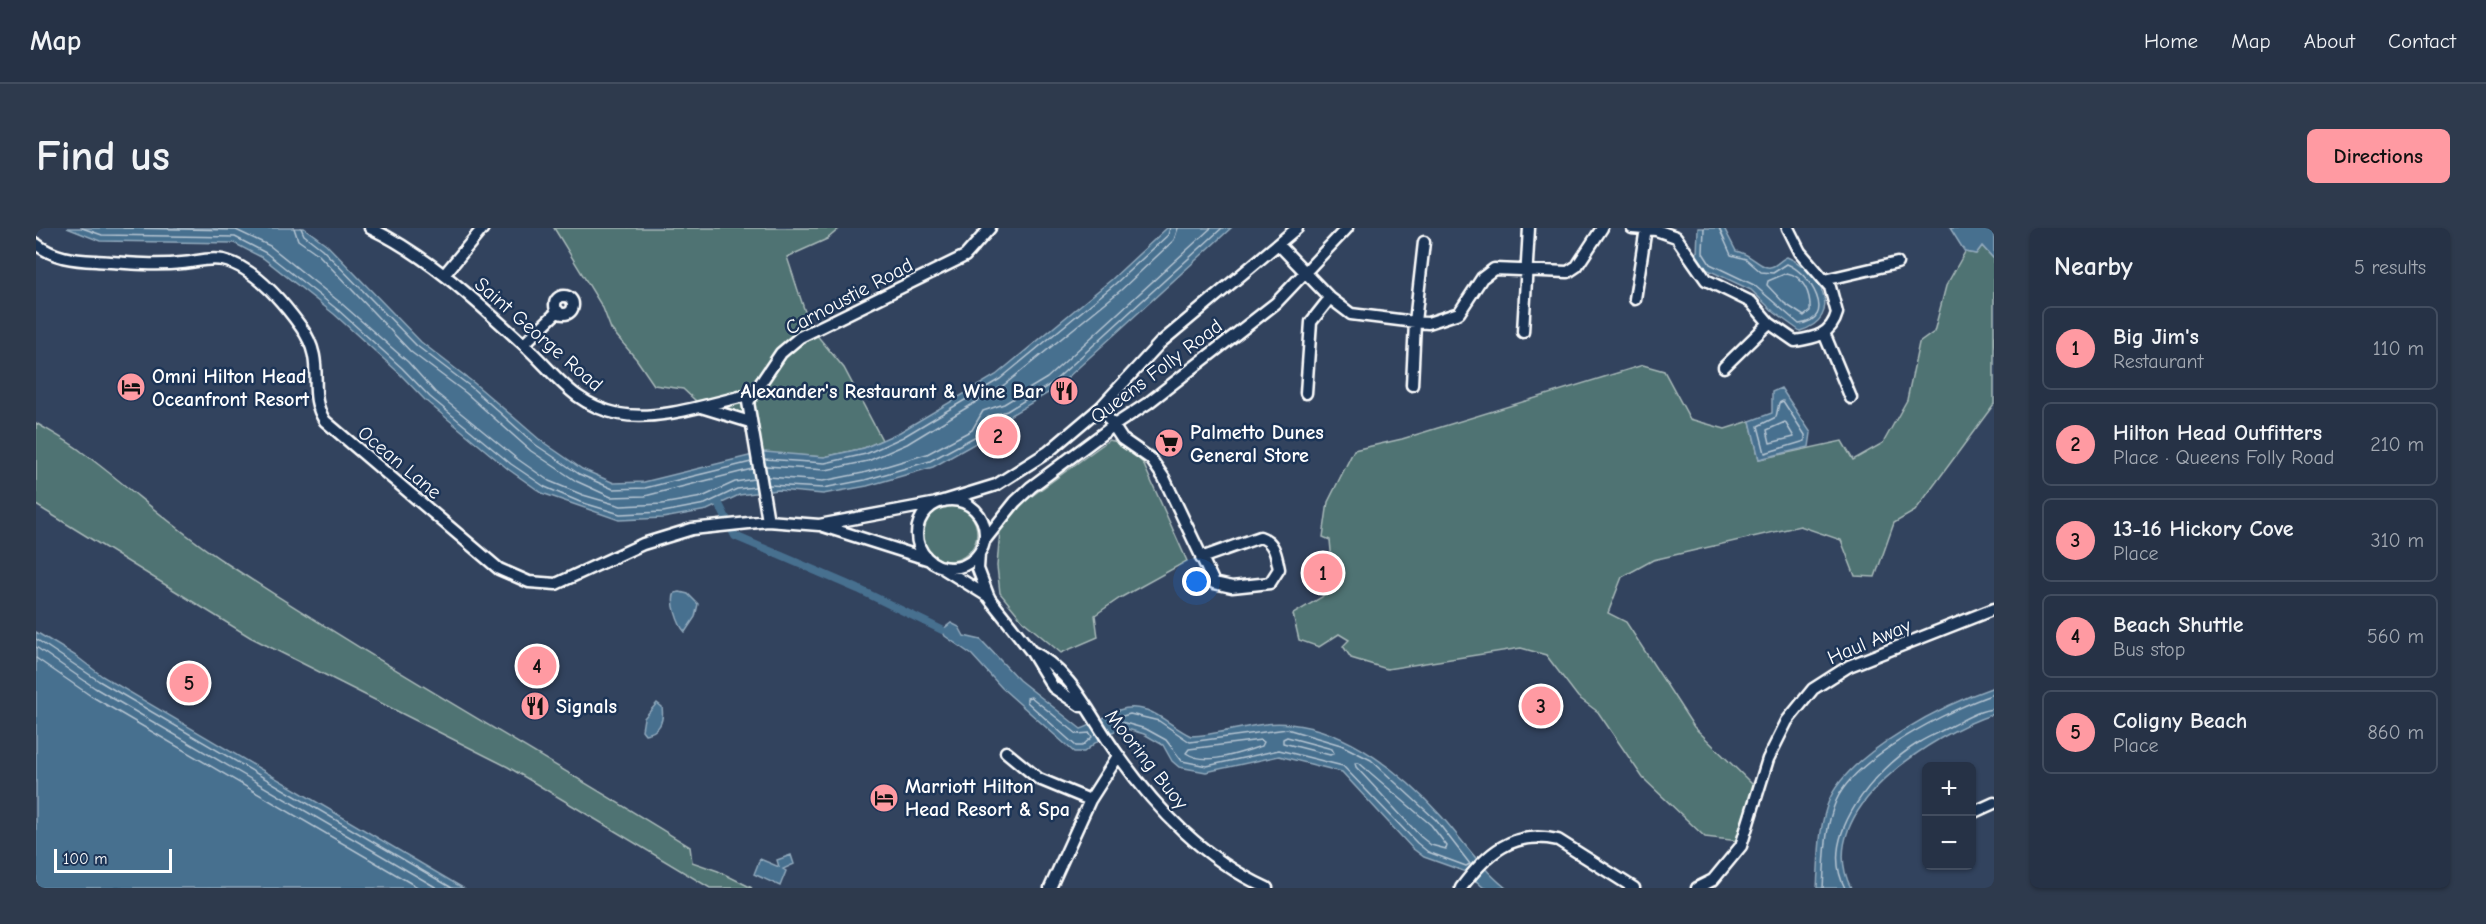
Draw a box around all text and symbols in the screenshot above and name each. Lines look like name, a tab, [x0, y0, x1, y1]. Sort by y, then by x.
text: Map	[30, 25, 81, 57]
text: Home	[2144, 29, 2198, 53]
text: Map	[2231, 29, 2271, 53]
text: About	[2304, 29, 2355, 53]
text: Contact	[2388, 29, 2456, 53]
button: Directions	[2307, 129, 2450, 183]
text: Find us	[36, 132, 170, 181]
text: Nearby	[2054, 252, 2133, 282]
street label: Carnoustie Road	[782, 253, 917, 340]
text: 5 results	[2354, 256, 2426, 279]
street label: Saint George Road	[470, 273, 607, 396]
street label: Queens Folly Road	[1086, 314, 1227, 428]
text: Big Jim's	[2113, 324, 2199, 350]
text: 1	[2072, 337, 2079, 360]
text: 110 m	[2373, 337, 2424, 360]
text: Restaurant	[2113, 350, 2203, 373]
place label: Omni Hilton Head Oceanfront Resort	[152, 365, 309, 411]
hotel icon: Omni Hilton Head Oceanfront Resort	[115, 371, 147, 403]
restaurant icon: Alexander's Restaurant & Wine Bar	[1048, 375, 1080, 407]
place label: Alexander's Restaurant & Wine Bar	[741, 380, 1043, 403]
pin: 2	[978, 414, 1018, 458]
text: Hilton Head Outfitters	[2113, 420, 2322, 446]
street label: Ocean Lane	[353, 421, 446, 504]
place label: Palmetto Dunes General Store	[1190, 421, 1324, 467]
supermarket icon: Palmetto Dunes General Store	[1153, 427, 1185, 459]
text: 2	[2071, 433, 2080, 456]
text: 210 m	[2370, 433, 2424, 456]
text: Place · Queens Folly Road	[2113, 446, 2334, 469]
text: 13-16 Hickory Cove	[2113, 516, 2294, 542]
text: 3	[2071, 529, 2080, 552]
text: 310 m	[2371, 529, 2424, 552]
text: Place	[2113, 542, 2159, 565]
pin: 1	[1304, 550, 1342, 596]
your location	[1182, 567, 1211, 596]
text: Beach Shuttle	[2113, 612, 2244, 638]
street label: Haul Away	[1824, 614, 1914, 669]
text: 4	[2071, 625, 2080, 648]
text: 560 m	[2367, 625, 2424, 648]
text: Bus stop	[2113, 638, 2185, 661]
pin: 4	[518, 644, 556, 688]
pin: 5	[170, 660, 208, 706]
pin: 3	[1522, 684, 1560, 728]
restaurant icon: Signals	[519, 690, 551, 722]
place label: Signals	[556, 695, 617, 718]
street label: Mooring Buoy	[1100, 705, 1193, 814]
text: Coligny Beach	[2113, 708, 2247, 734]
text: 5	[2070, 721, 2081, 744]
text: 860 m	[2367, 721, 2424, 744]
text: Place	[2113, 734, 2159, 757]
map controls	[1922, 762, 1976, 870]
button: +	[1922, 762, 1976, 816]
place label: Marriott Hilton Head Resort & Spa	[905, 775, 1070, 821]
hotel icon: Marriott Hilton Head Resort & Spa	[868, 782, 900, 814]
button: −	[1922, 816, 1976, 870]
scale bar	[54, 846, 172, 874]
text: 100 m	[63, 850, 107, 868]

